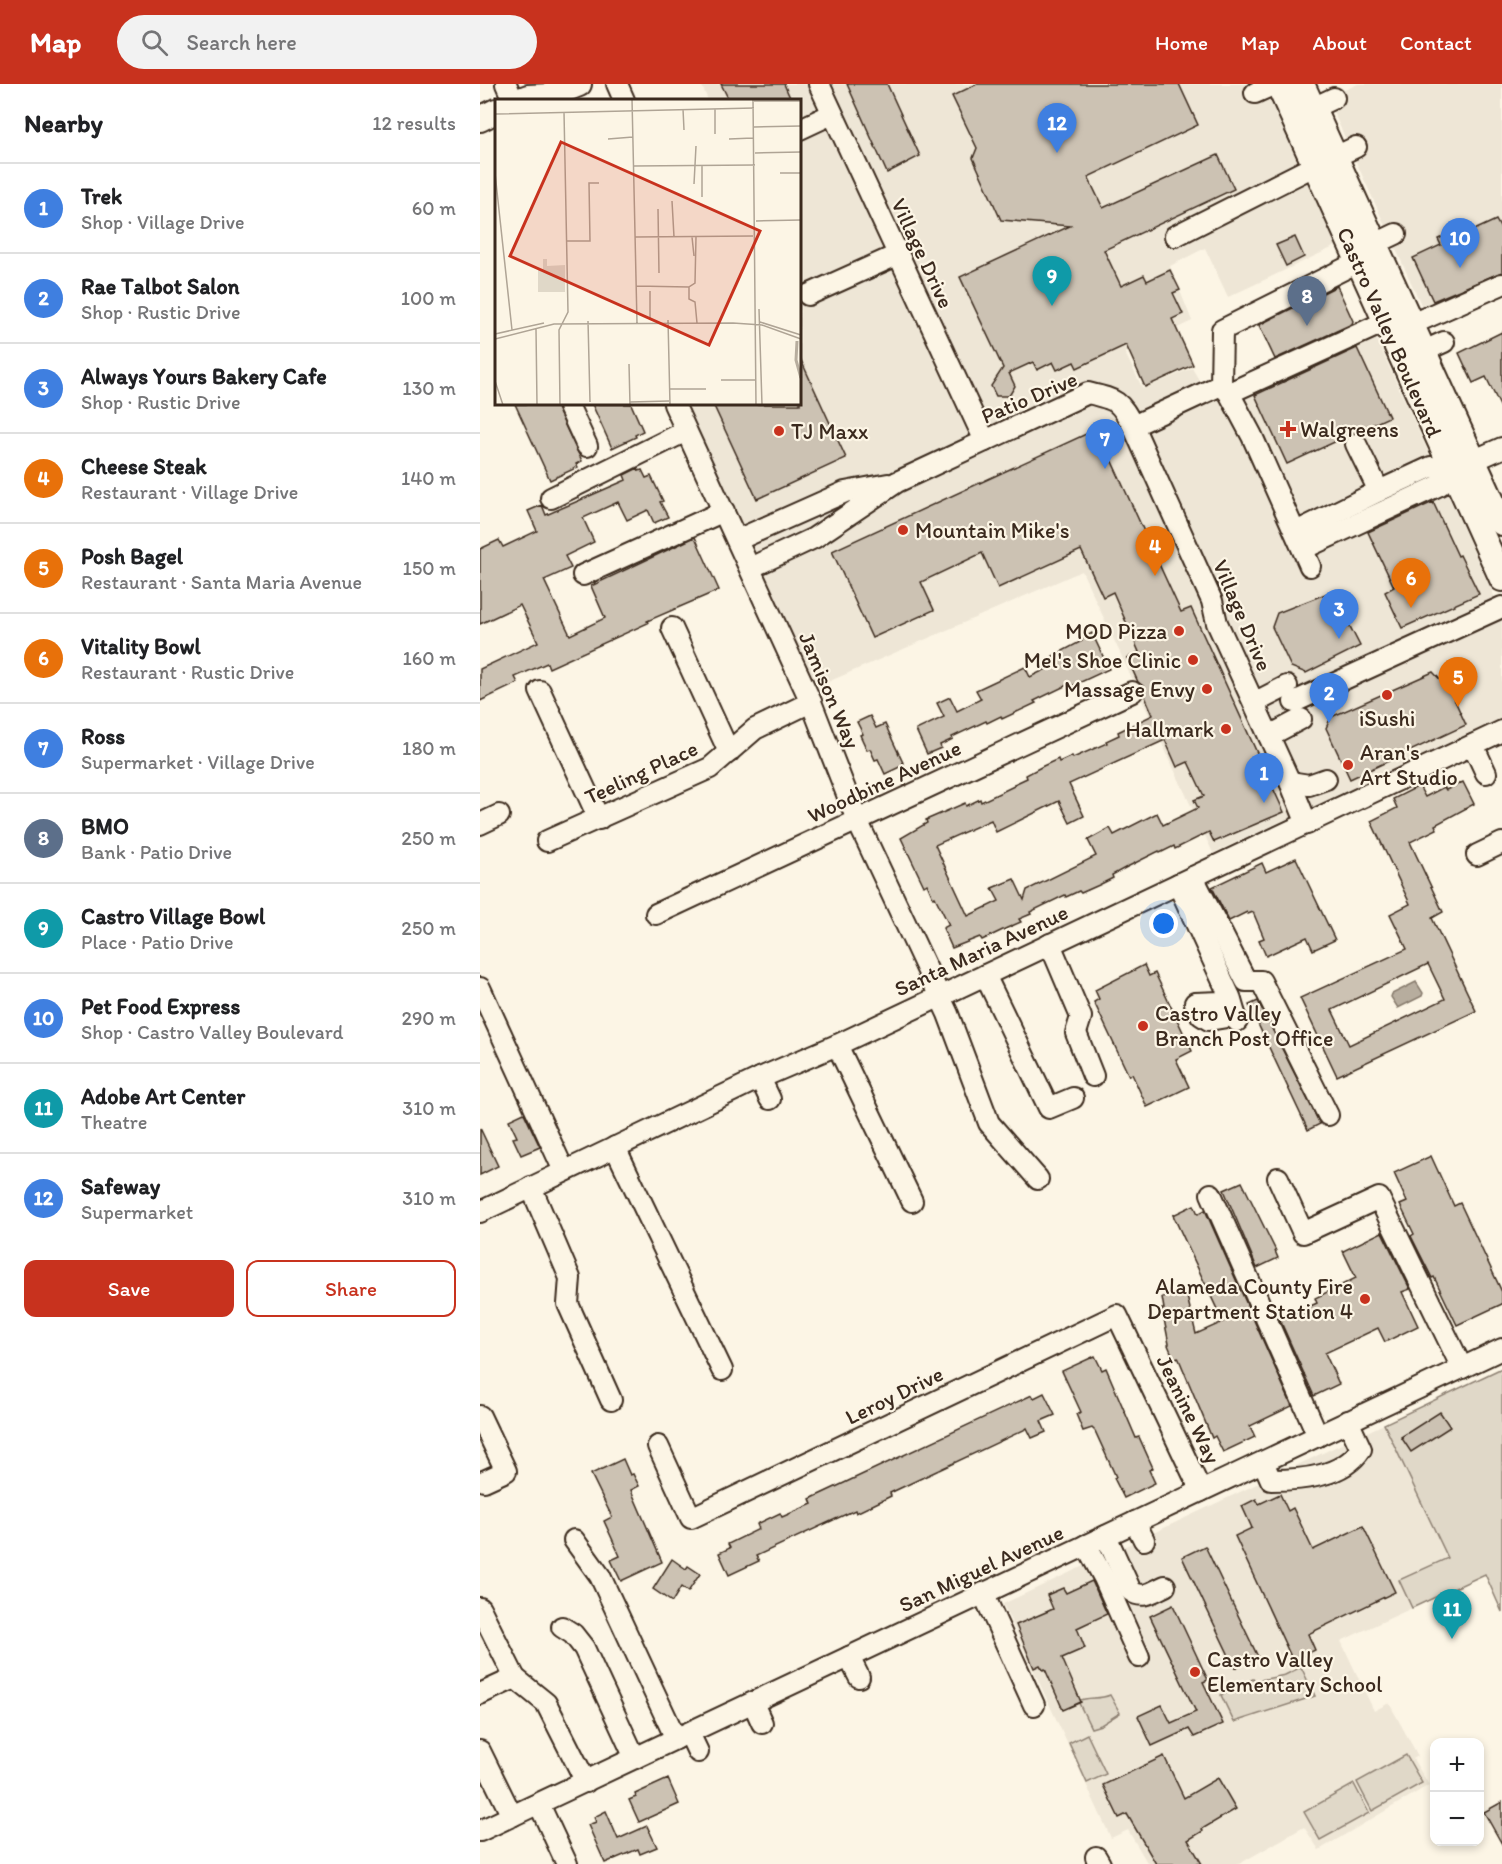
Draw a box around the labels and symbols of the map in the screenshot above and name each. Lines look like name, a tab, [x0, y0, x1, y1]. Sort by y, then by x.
inset map	[495, 99, 801, 405]
pin: 12	[1038, 104, 1076, 153]
street label: Village Drive	[885, 194, 960, 313]
pin: 10	[1440, 218, 1480, 268]
street label: Castro Valley Boulevard	[1331, 223, 1448, 442]
pin: 9	[1032, 256, 1072, 306]
pin: 8	[1288, 276, 1326, 326]
street label: Patio Drive	[977, 365, 1081, 430]
place label: Walgreens	[1300, 416, 1399, 443]
place label: TJ Maxx	[791, 418, 868, 445]
pin: 7	[1086, 420, 1124, 469]
marker: Walgreens	[1281, 422, 1295, 436]
marker: TJ Maxx	[772, 424, 786, 438]
place label: Mountain Mike's	[915, 517, 1070, 544]
marker: Mountain Mike's	[896, 523, 910, 537]
pin: 4	[1136, 526, 1174, 576]
street label: Village Drive	[1207, 555, 1278, 675]
pin: 6	[1392, 558, 1430, 608]
pin: 3	[1320, 590, 1358, 639]
place label: MOD Pizza	[1065, 618, 1167, 645]
marker: MOD Pizza	[1172, 624, 1186, 638]
street label: Jamison Way	[793, 628, 866, 753]
place label: Mel's Shoe Clinic	[1024, 647, 1181, 674]
marker: Mel's Shoe Clinic	[1186, 653, 1200, 667]
pin: 5	[1438, 658, 1478, 707]
pin: 2	[1310, 674, 1348, 723]
place label: Massage Envy	[1064, 676, 1196, 703]
marker: Massage Envy	[1200, 682, 1214, 696]
marker: iSushi	[1380, 688, 1394, 702]
place label: iSushi	[1359, 705, 1415, 732]
place label: Hallmark	[1126, 716, 1214, 743]
marker: Hallmark	[1219, 722, 1233, 736]
street label: Woodbine Avenue	[803, 734, 965, 829]
street label: Teeling Place	[580, 735, 702, 810]
place label: Aran's Art Studio	[1360, 739, 1458, 791]
pin: 1	[1244, 754, 1284, 803]
marker: Aran's Art Studio	[1341, 758, 1355, 772]
street label: Santa Maria Avenue	[890, 898, 1072, 1003]
your location	[1149, 909, 1178, 938]
place label: Castro Valley Branch Post Office	[1155, 1000, 1333, 1052]
marker: Castro Valley Branch Post Office	[1136, 1019, 1150, 1033]
place label: Alameda County Fire Department Station 4	[1147, 1273, 1353, 1325]
marker: Alameda County Fire Department Station 4	[1358, 1292, 1372, 1306]
street label: Jeanine Way	[1151, 1351, 1227, 1468]
street label: Leroy Drive	[841, 1360, 948, 1431]
street label: San Miguel Avenue	[895, 1518, 1068, 1618]
pin: 11	[1432, 1590, 1472, 1639]
place label: Castro Valley Elementary School	[1207, 1646, 1382, 1698]
marker: Castro Valley Elementary School	[1188, 1665, 1202, 1679]

